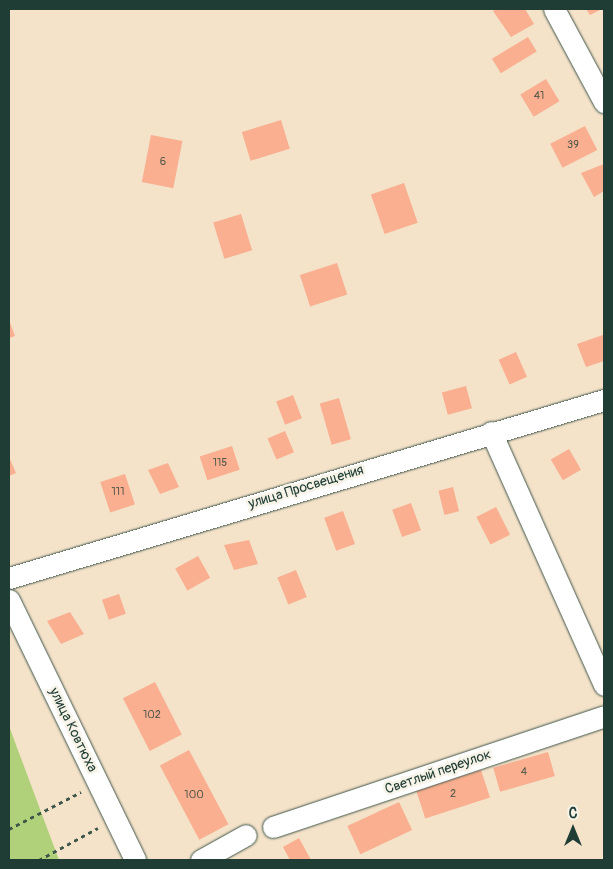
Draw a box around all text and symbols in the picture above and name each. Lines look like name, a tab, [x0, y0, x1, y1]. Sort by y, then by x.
house number: 41	[534, 89, 544, 103]
house number: 39	[567, 138, 579, 152]
house number: 6	[160, 155, 166, 169]
house number: 115	[213, 456, 227, 470]
street label: улица Просвещения	[246, 462, 366, 512]
house number: 111	[112, 485, 124, 499]
street label: улица Ковтюха	[45, 685, 101, 775]
house number: 102	[143, 708, 161, 722]
street label: Светлый переулок	[383, 746, 493, 798]
house number: 4	[521, 765, 527, 779]
house number: 2	[450, 787, 456, 801]
house number: 100	[184, 788, 204, 802]
north arrow	[548, 804, 598, 854]
text: С	[569, 805, 577, 822]

